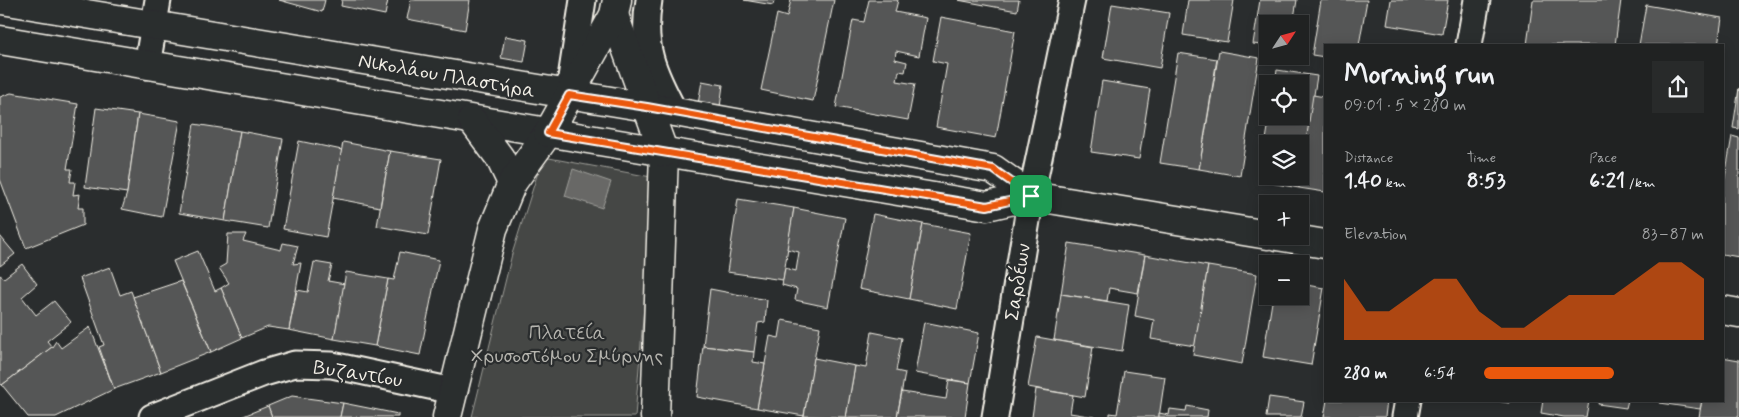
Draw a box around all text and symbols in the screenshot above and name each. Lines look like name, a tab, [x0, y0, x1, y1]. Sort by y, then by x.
north arrow	[1259, 15, 1309, 65]
map controls	[1259, 15, 1309, 305]
street label: Νικολάου Πλαστήρα	[356, 48, 537, 105]
text: Morning run	[1344, 57, 1495, 94]
button: share	[1652, 61, 1704, 113]
button: locate	[1259, 75, 1309, 125]
text: 09:01 · 5 × 280 m	[1344, 95, 1466, 116]
button: layers	[1259, 135, 1309, 185]
text: Distance	[1344, 149, 1393, 167]
text: Time	[1467, 149, 1496, 167]
text: Pace	[1589, 149, 1617, 167]
text: 1.40	[1344, 167, 1382, 195]
text: 8:53	[1467, 167, 1506, 195]
text: 6:21	[1589, 167, 1625, 195]
text: km	[1382, 174, 1406, 192]
text: /km	[1625, 174, 1655, 192]
pin	[1010, 175, 1052, 217]
icon: arrive	[1017, 182, 1045, 210]
button: +	[1259, 195, 1309, 245]
text: Elevation	[1344, 224, 1407, 245]
text: 83–87 m	[1642, 224, 1704, 245]
street label: Σαρδέων	[999, 241, 1038, 323]
button: −	[1259, 255, 1309, 305]
park label: Πλατεία Χρυσοστόμου Σμύρνης	[471, 320, 663, 370]
street label: Βυζαντίου	[311, 354, 404, 395]
text: 280 m	[1344, 363, 1387, 384]
text: 6:54	[1424, 363, 1456, 384]

